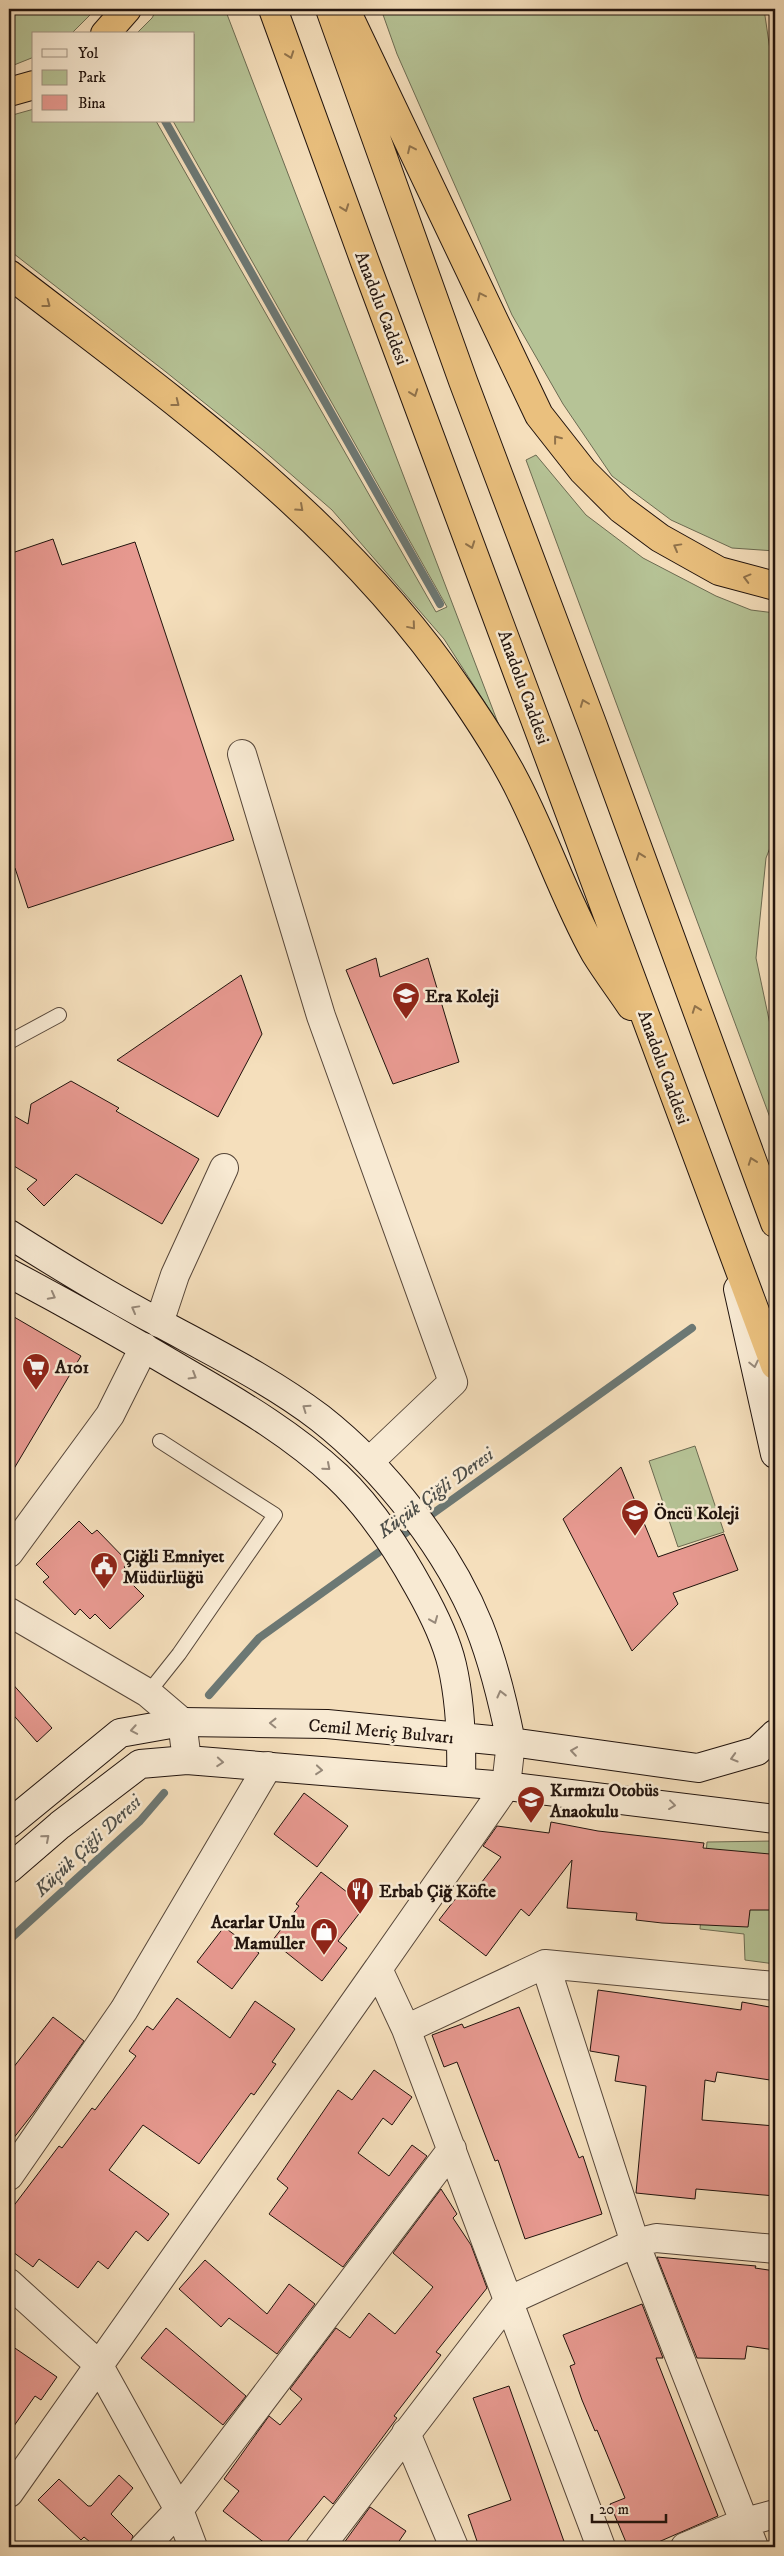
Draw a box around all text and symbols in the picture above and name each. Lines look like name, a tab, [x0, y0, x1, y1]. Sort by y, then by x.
legend	[32, 32, 195, 122]
text: Yol	[78, 44, 99, 63]
one-way arrow	[284, 50, 294, 58]
text: Park	[78, 68, 107, 87]
text: Bina	[78, 94, 106, 113]
one-way arrow	[407, 145, 417, 154]
one-way arrow	[339, 203, 349, 211]
street label: Anadolu Caddesi	[349, 249, 413, 368]
one-way arrow	[477, 292, 488, 301]
one-way arrow	[41, 298, 51, 307]
one-way arrow	[408, 388, 418, 396]
one-way arrow	[170, 397, 179, 405]
one-way arrow	[555, 436, 563, 445]
one-way arrow	[295, 502, 304, 511]
one-way arrow	[464, 540, 475, 549]
one-way arrow	[673, 543, 682, 553]
one-way arrow	[744, 574, 752, 584]
one-way arrow	[406, 620, 414, 629]
street label: Anadolu Caddesi	[492, 627, 554, 747]
one-way arrow	[580, 700, 590, 708]
one-way arrow	[636, 852, 646, 861]
school or university icon: Era Koleji	[391, 981, 421, 1020]
place label: Era Koleji	[425, 986, 499, 1008]
one-way arrow	[692, 1005, 702, 1014]
street label: Anadolu Caddesi	[632, 1007, 694, 1127]
one-way arrow	[748, 1157, 758, 1166]
one-way arrow	[46, 1290, 55, 1300]
one-way arrow	[132, 1306, 141, 1316]
supermarket icon: A101	[21, 1352, 51, 1391]
place label: A101	[54, 1357, 90, 1379]
one-way arrow	[748, 1360, 759, 1369]
one-way arrow	[188, 1370, 197, 1380]
one-way arrow	[302, 1405, 312, 1414]
water label: Küçük Çiğli Deresi	[373, 1443, 499, 1544]
one-way arrow	[322, 1461, 331, 1470]
school or university icon: Öncü Koleji	[620, 1498, 650, 1537]
place label: Öncü Koleji	[654, 1502, 740, 1525]
place label: Çiğli Emniyet Müdürlüğü	[123, 1546, 225, 1589]
public building icon: Çiğli Emniyet Müdürlüğü	[89, 1551, 119, 1590]
one-way arrow	[428, 1615, 439, 1624]
one-way arrow	[496, 1690, 507, 1699]
street label: Cemil Meriç Bulvarı	[307, 1715, 454, 1749]
one-way arrow	[269, 1718, 277, 1729]
one-way arrow	[129, 1725, 138, 1735]
one-way arrow	[570, 1746, 578, 1757]
one-way arrow	[730, 1752, 739, 1763]
one-way arrow	[216, 1757, 224, 1768]
one-way arrow	[315, 1764, 323, 1775]
place label: Kırmızı Otobüs Anaokulu	[549, 1780, 659, 1823]
school or university icon: Kırmızı Otobüs Anaokulu	[516, 1785, 546, 1824]
water label: Küçük Çiğli Deresi	[29, 1790, 147, 1902]
one-way arrow	[668, 1800, 677, 1810]
one-way arrow	[40, 1834, 49, 1843]
restaurant icon: Erbab Çiğ Köfte	[345, 1876, 375, 1915]
place label: Erbab Çiğ Köfte	[379, 1881, 497, 1903]
place label: Acarlar Unlu Mamuller	[210, 1912, 305, 1955]
shop icon: Acarlar Unlu Mamuller	[309, 1917, 339, 1956]
scale bar	[592, 2491, 665, 2523]
text: 20 m	[599, 2500, 629, 2519]

